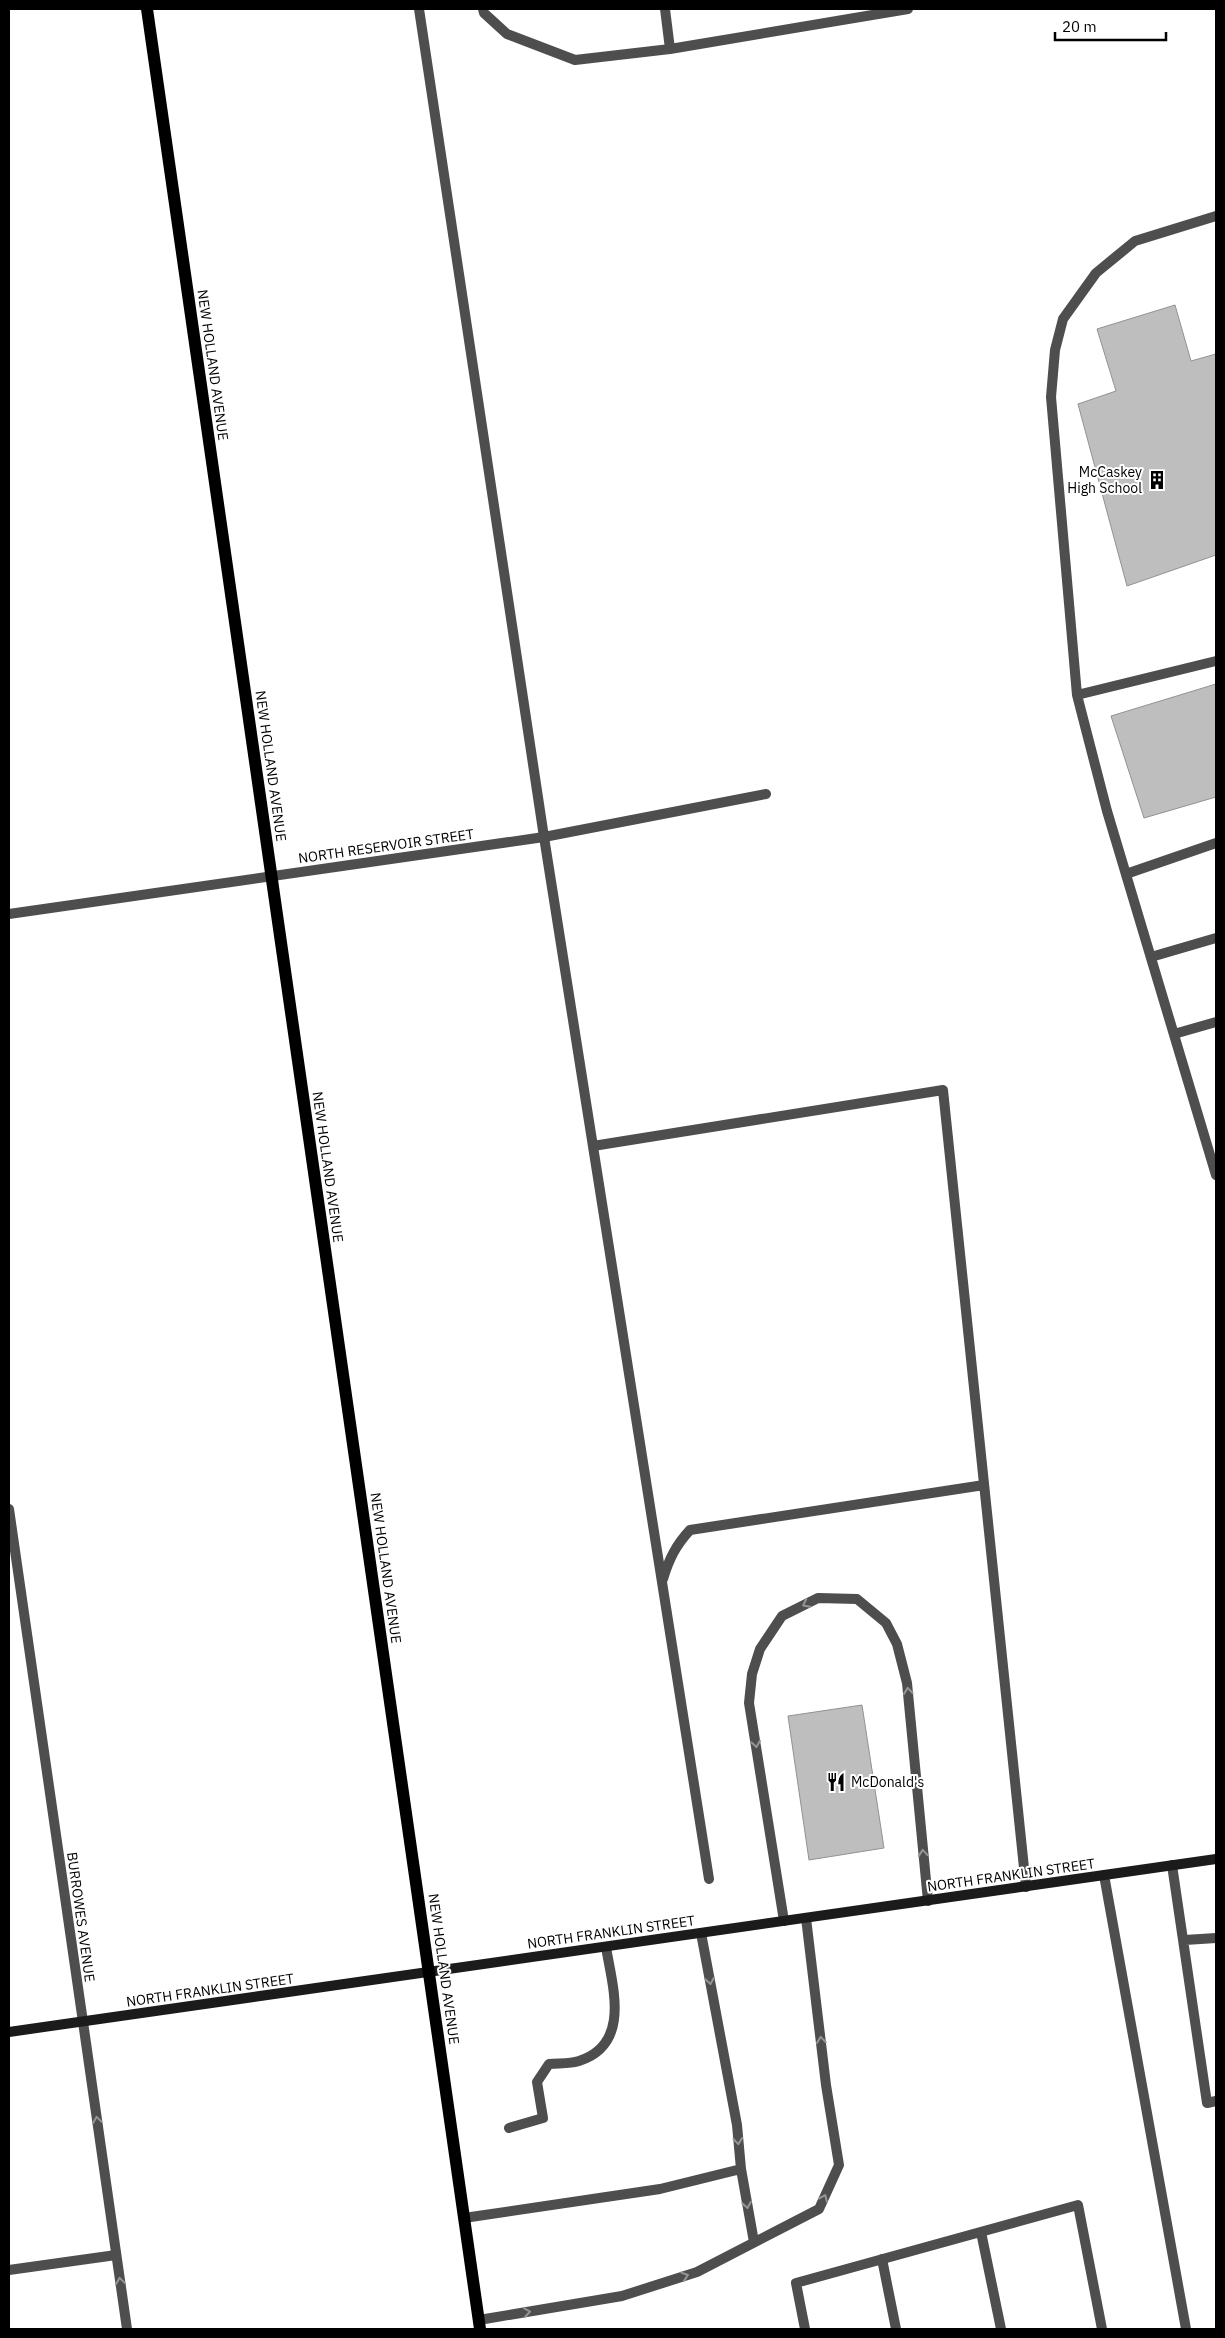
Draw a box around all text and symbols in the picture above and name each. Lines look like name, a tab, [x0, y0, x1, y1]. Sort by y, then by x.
scale bar	[1055, 10, 1166, 42]
text: 20 m	[1062, 17, 1097, 36]
street label: NEW HOLLAND AVENUE	[193, 288, 233, 442]
place label: McCaskey High School	[1067, 463, 1142, 497]
building icon: McCaskey High School	[1146, 469, 1168, 491]
street label: NEW HOLLAND AVENUE	[251, 689, 291, 843]
street label: NORTH RESERVOIR STREET	[297, 825, 475, 867]
street label: NEW HOLLAND AVENUE	[308, 1090, 348, 1244]
street label: NEW HOLLAND AVENUE	[366, 1491, 406, 1645]
one-way arrow	[802, 1598, 811, 1608]
one-way arrow	[903, 1687, 914, 1695]
one-way arrow	[750, 1739, 760, 1748]
restaurant icon: McDonald's	[825, 1771, 847, 1793]
place label: McDonald's	[851, 1773, 924, 1791]
one-way arrow	[918, 1849, 929, 1857]
street label: BURROWES AVENUE	[63, 1851, 99, 1983]
street label: NORTH FRANKLIN STREET	[926, 1854, 1096, 1896]
street label: NEW HOLLAND AVENUE	[424, 1892, 464, 2046]
street label: NORTH FRANKLIN STREET	[526, 1911, 696, 1953]
street label: NORTH FRANKLIN STREET	[125, 1969, 295, 2011]
one-way arrow	[705, 1977, 715, 1985]
one-way arrow	[816, 2036, 827, 2044]
one-way arrow	[92, 2116, 103, 2124]
one-way arrow	[732, 2137, 743, 2145]
one-way arrow	[818, 2194, 828, 2203]
one-way arrow	[742, 2201, 752, 2210]
one-way arrow	[680, 2272, 689, 2282]
one-way arrow	[115, 2277, 126, 2285]
one-way arrow	[523, 2307, 531, 2318]

